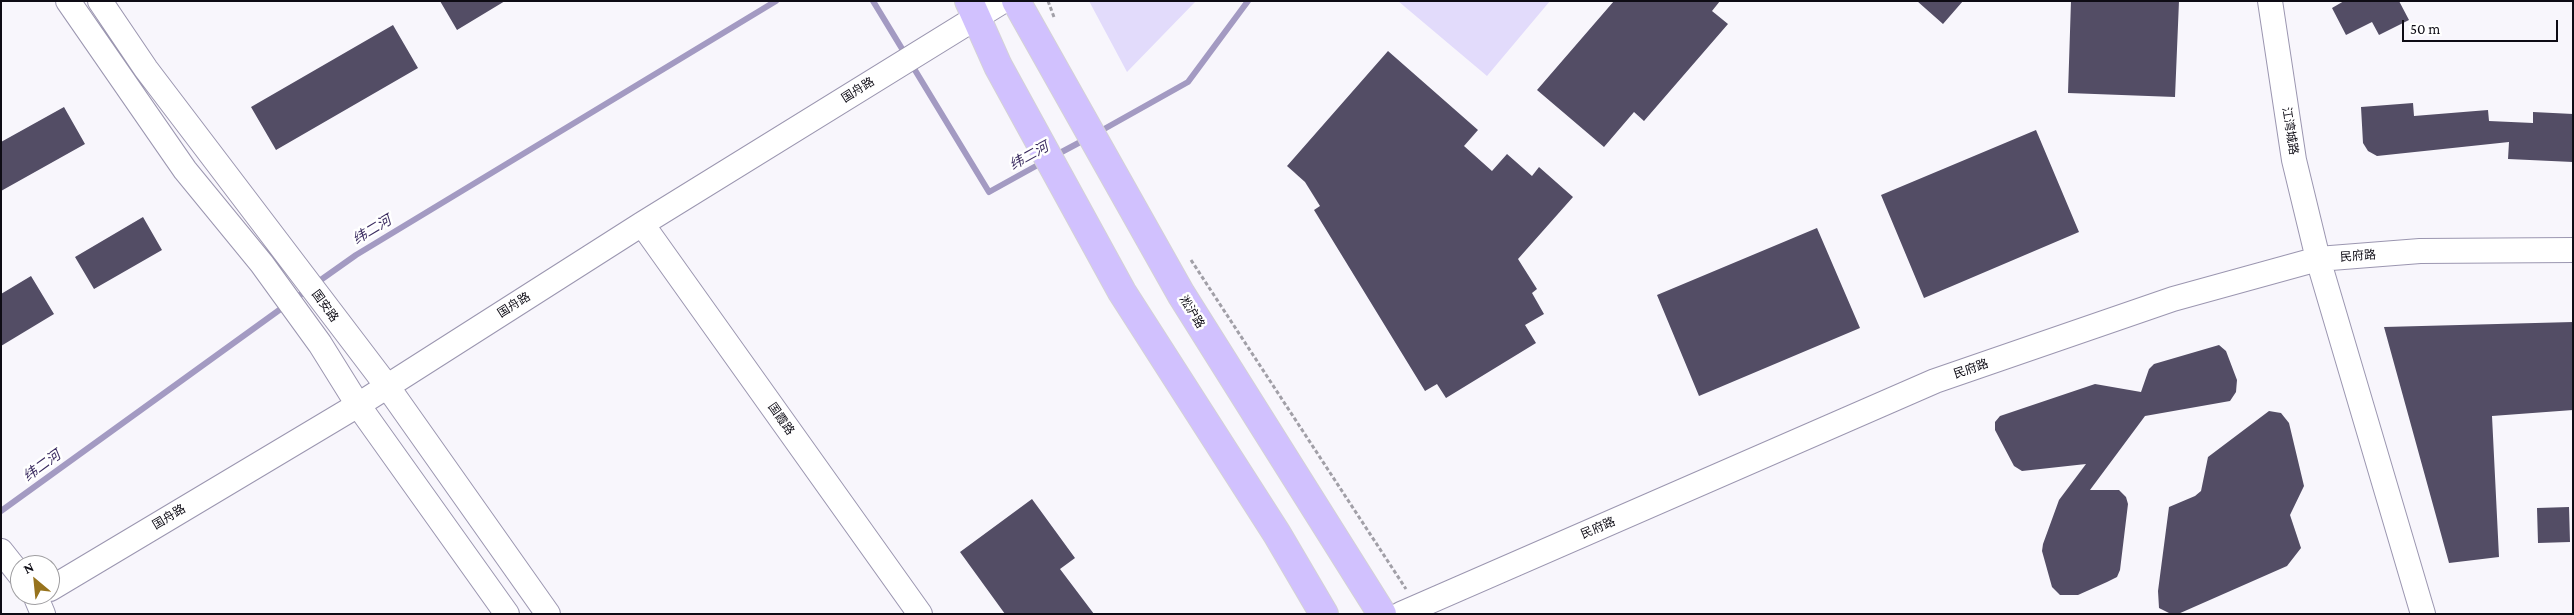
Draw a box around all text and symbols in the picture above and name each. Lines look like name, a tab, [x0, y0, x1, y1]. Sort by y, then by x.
scale bar	[2404, 10, 2560, 42]
text: 50 m	[2410, 21, 2440, 37]
street label: 国舟路	[839, 74, 877, 106]
street label: 江湾城路	[2279, 106, 2301, 156]
water label: 纬二河	[1007, 138, 1051, 174]
water label: 纬二河	[350, 212, 394, 248]
street label: 民府路	[2340, 248, 2376, 264]
street label: 国安路	[309, 287, 341, 325]
street label: 国舟路	[495, 289, 533, 321]
street label: 淞沪路	[1176, 293, 1208, 331]
street label: 民府路	[1952, 356, 1990, 382]
street label: 国霞路	[765, 400, 797, 438]
water label: 纬二河	[20, 447, 64, 485]
street label: 国舟路	[150, 502, 188, 532]
street label: 民府路	[1579, 514, 1617, 542]
north arrow	[10, 555, 60, 605]
text: N	[20, 558, 36, 577]

